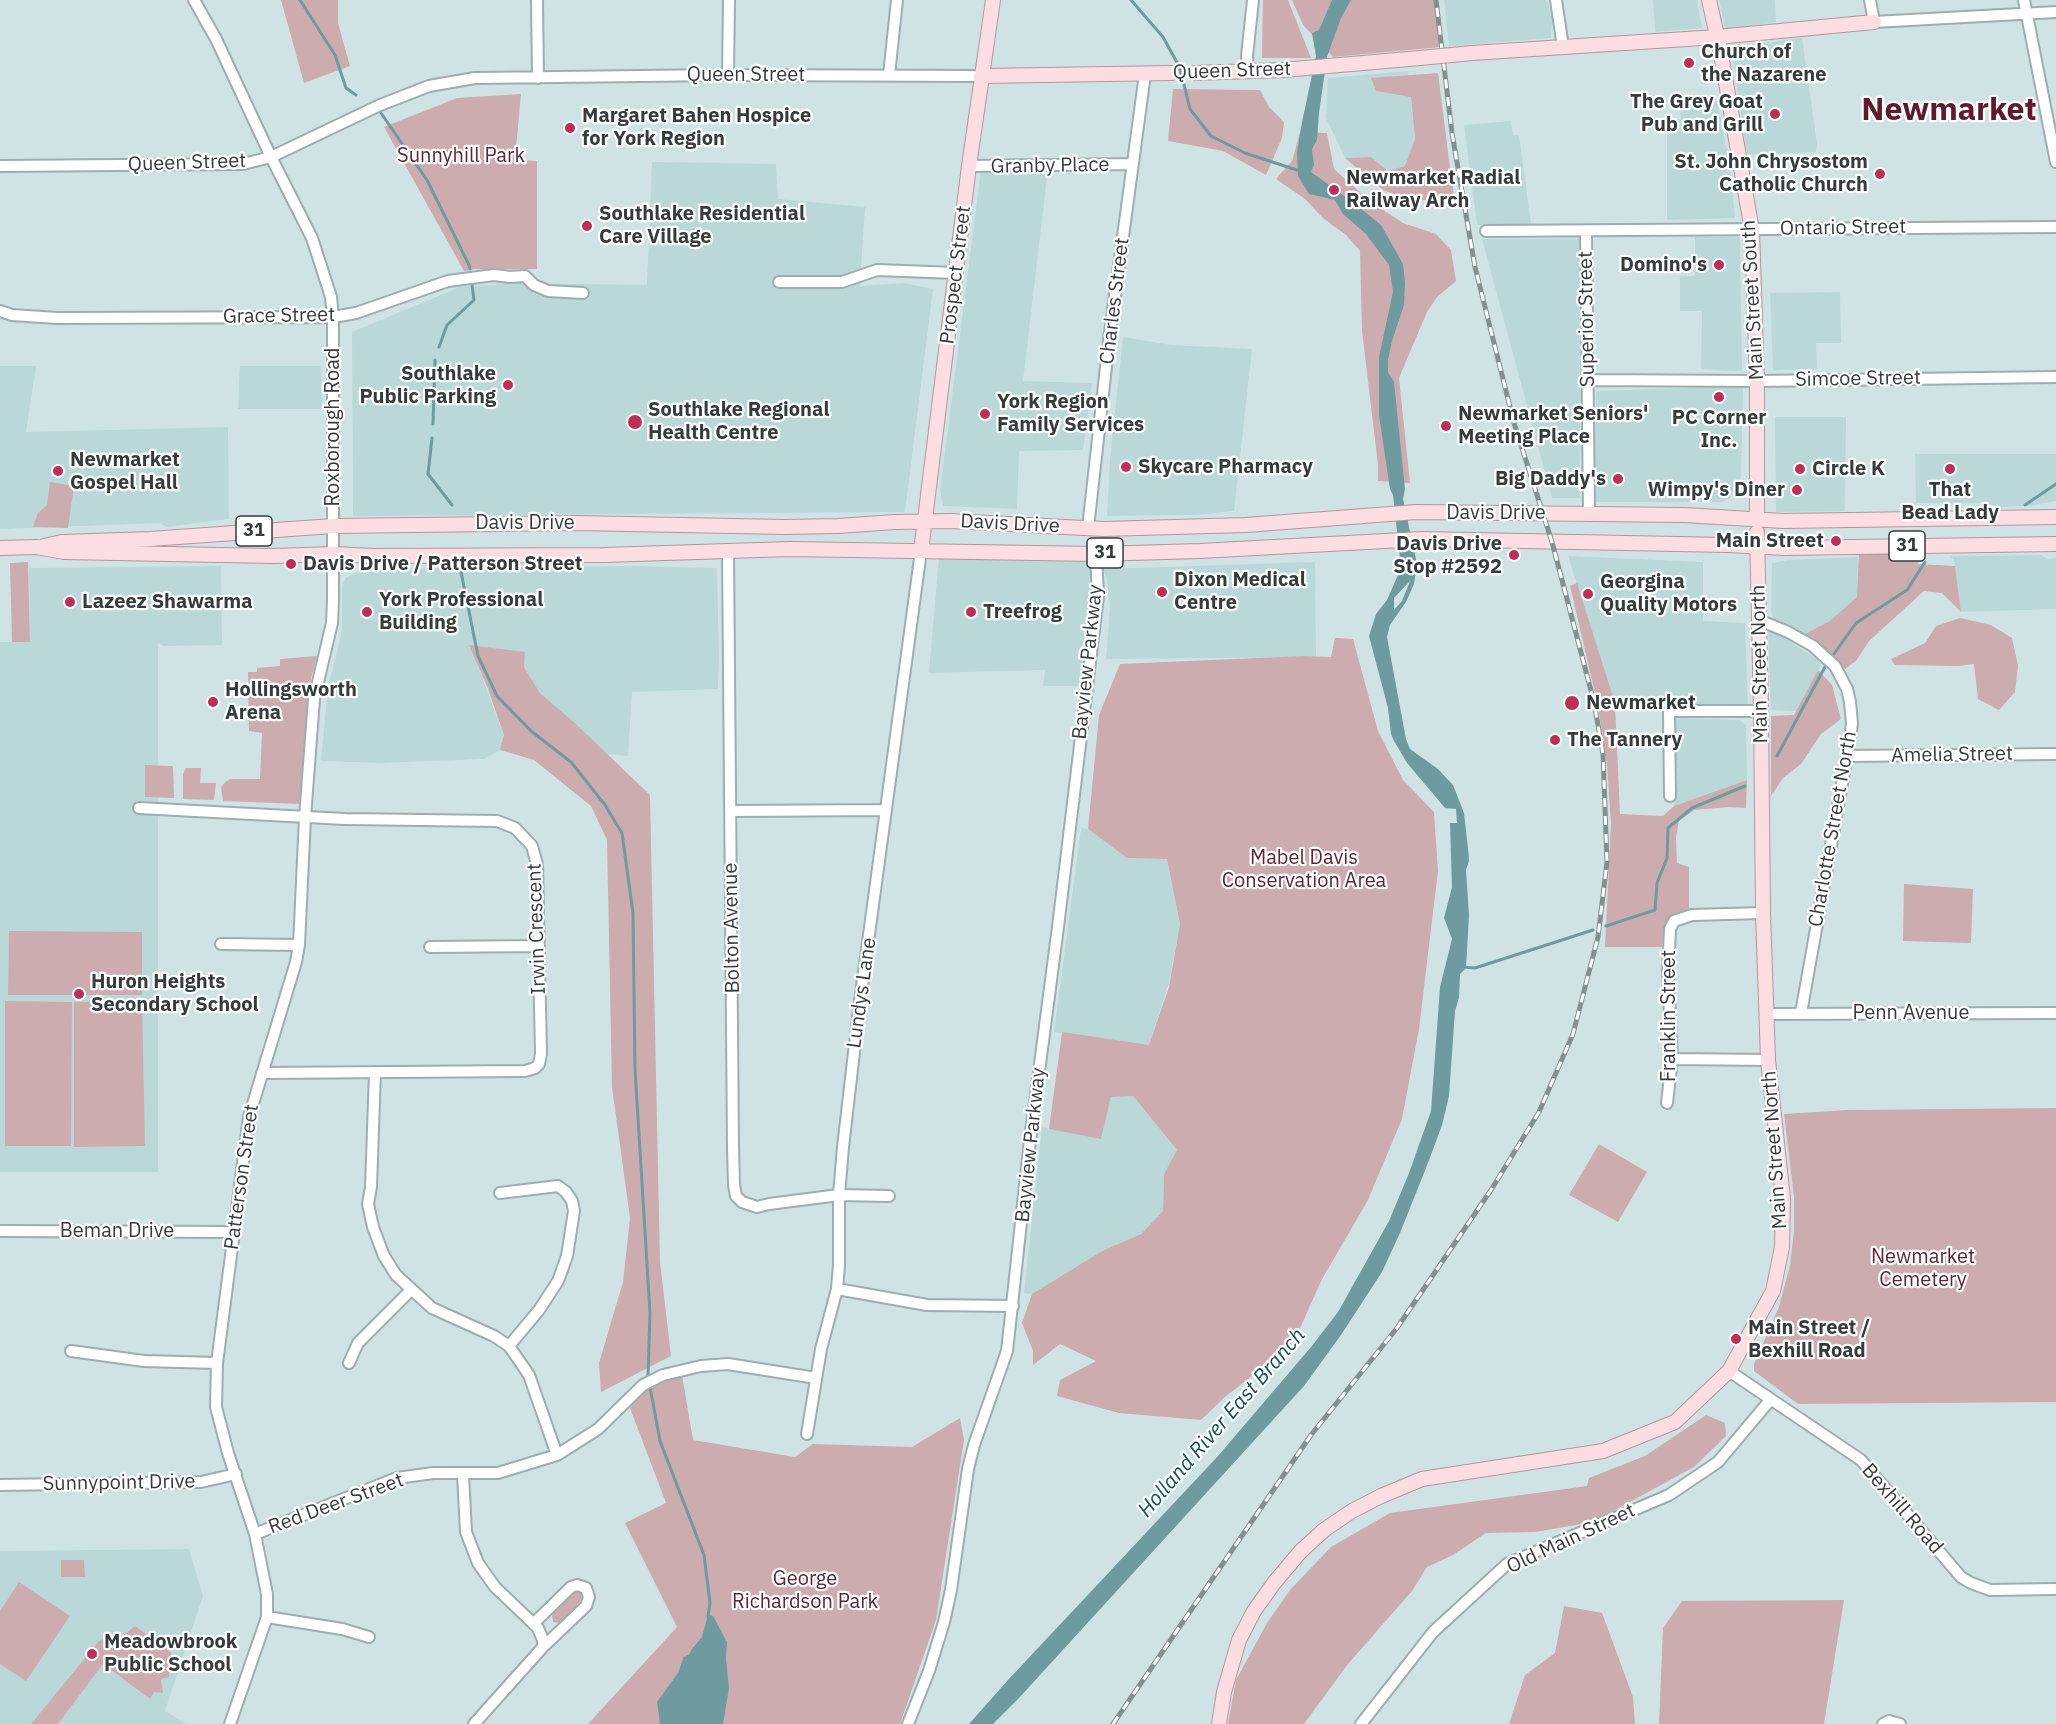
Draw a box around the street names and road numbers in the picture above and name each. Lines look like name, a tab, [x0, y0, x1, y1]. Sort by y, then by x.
street label: Queen Street	[1172, 57, 1292, 85]
street label: Queen Street	[687, 63, 805, 87]
street label: Queen Street	[127, 149, 247, 177]
street label: Granby Place	[991, 153, 1109, 179]
street label: Prospect Street	[936, 204, 976, 346]
street label: Ontario Street	[1780, 215, 1906, 241]
street label: Main Street South	[1737, 219, 1769, 381]
street label: Charles Street	[1095, 236, 1135, 366]
street label: Superior Street	[1574, 251, 1600, 387]
street label: Grace Street	[223, 303, 335, 329]
street label: Roxborough Road	[321, 348, 345, 506]
street label: Simcoe Street	[1795, 366, 1921, 392]
street label: Davis Drive	[1446, 501, 1546, 525]
street label: Davis Drive	[960, 509, 1060, 539]
street label: Davis Drive	[475, 511, 575, 535]
road number: 31	[236, 516, 272, 546]
road number: 31	[1889, 531, 1925, 561]
road number: 31	[1087, 538, 1123, 568]
street label: Bayview Parkway	[1068, 583, 1108, 741]
street label: Main Street North	[1747, 584, 1773, 744]
street label: Charlotte Street North	[1804, 729, 1862, 929]
street label: Amelia Street	[1891, 742, 2013, 768]
street label: Irwin Crescent	[523, 863, 551, 995]
street label: Bolton Avenue	[719, 863, 745, 993]
street label: Lundys Lane	[842, 936, 882, 1050]
street label: Franklin Street	[1657, 950, 1681, 1082]
street label: Penn Avenue	[1853, 1001, 1969, 1025]
street label: Bayview Parkway	[1011, 1066, 1051, 1224]
street label: Main Street North	[1757, 1070, 1793, 1230]
street label: Patterson Street	[220, 1103, 264, 1251]
street label: Beman Drive	[60, 1219, 174, 1243]
street label: Bexhill Road	[1856, 1459, 1948, 1559]
street label: Red Deer Street	[265, 1468, 407, 1540]
street label: Sunnypoint Drive	[42, 1470, 196, 1496]
street label: Old Main Street	[1503, 1499, 1639, 1579]

